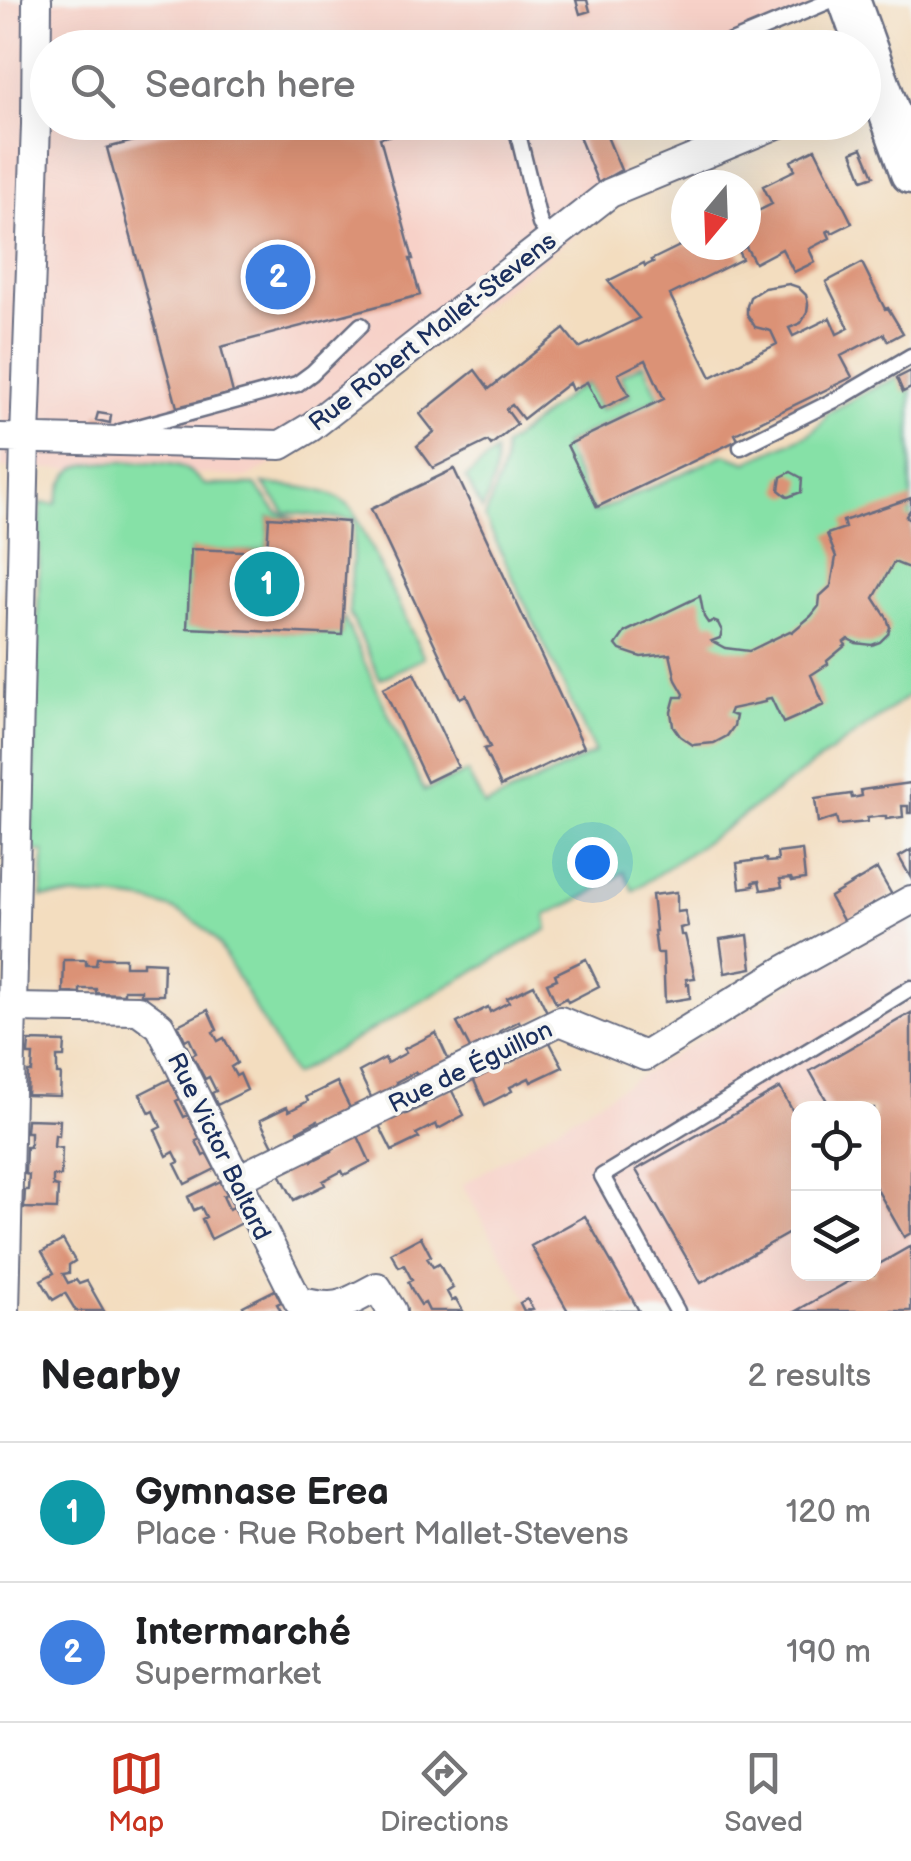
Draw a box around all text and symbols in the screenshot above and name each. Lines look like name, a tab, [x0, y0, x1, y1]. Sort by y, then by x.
search box	[30, 30, 881, 140]
icon: search	[65, 58, 120, 113]
text: Search here	[145, 63, 356, 108]
north arrow	[671, 170, 761, 260]
street label: Rue Robert Mallet-Stevens	[303, 226, 563, 439]
pin: 2	[246, 240, 310, 314]
pin: 1	[234, 546, 300, 622]
your location	[567, 837, 618, 888]
street label: Rue de Éguillon	[384, 1014, 558, 1120]
street label: Rue Victor Baltard	[160, 1048, 277, 1245]
map controls	[791, 1101, 881, 1281]
button: locate	[791, 1101, 881, 1191]
button: layers	[791, 1191, 881, 1281]
text: Nearby	[40, 1351, 180, 1402]
text: 2 results	[747, 1357, 871, 1396]
text: Gymnase Erea	[135, 1470, 389, 1515]
text: 1	[66, 1493, 79, 1532]
text: 120 m	[786, 1493, 871, 1532]
text: Place · Rue Robert Mallet-Stevens	[135, 1515, 629, 1554]
text: Intermarché	[135, 1610, 351, 1655]
text: 2	[63, 1633, 82, 1672]
text: 190 m	[786, 1633, 871, 1672]
text: Supermarket	[135, 1655, 321, 1694]
tab: Map	[108, 1746, 164, 1839]
tab: Directions	[380, 1746, 509, 1839]
tab: Saved	[725, 1746, 803, 1839]

